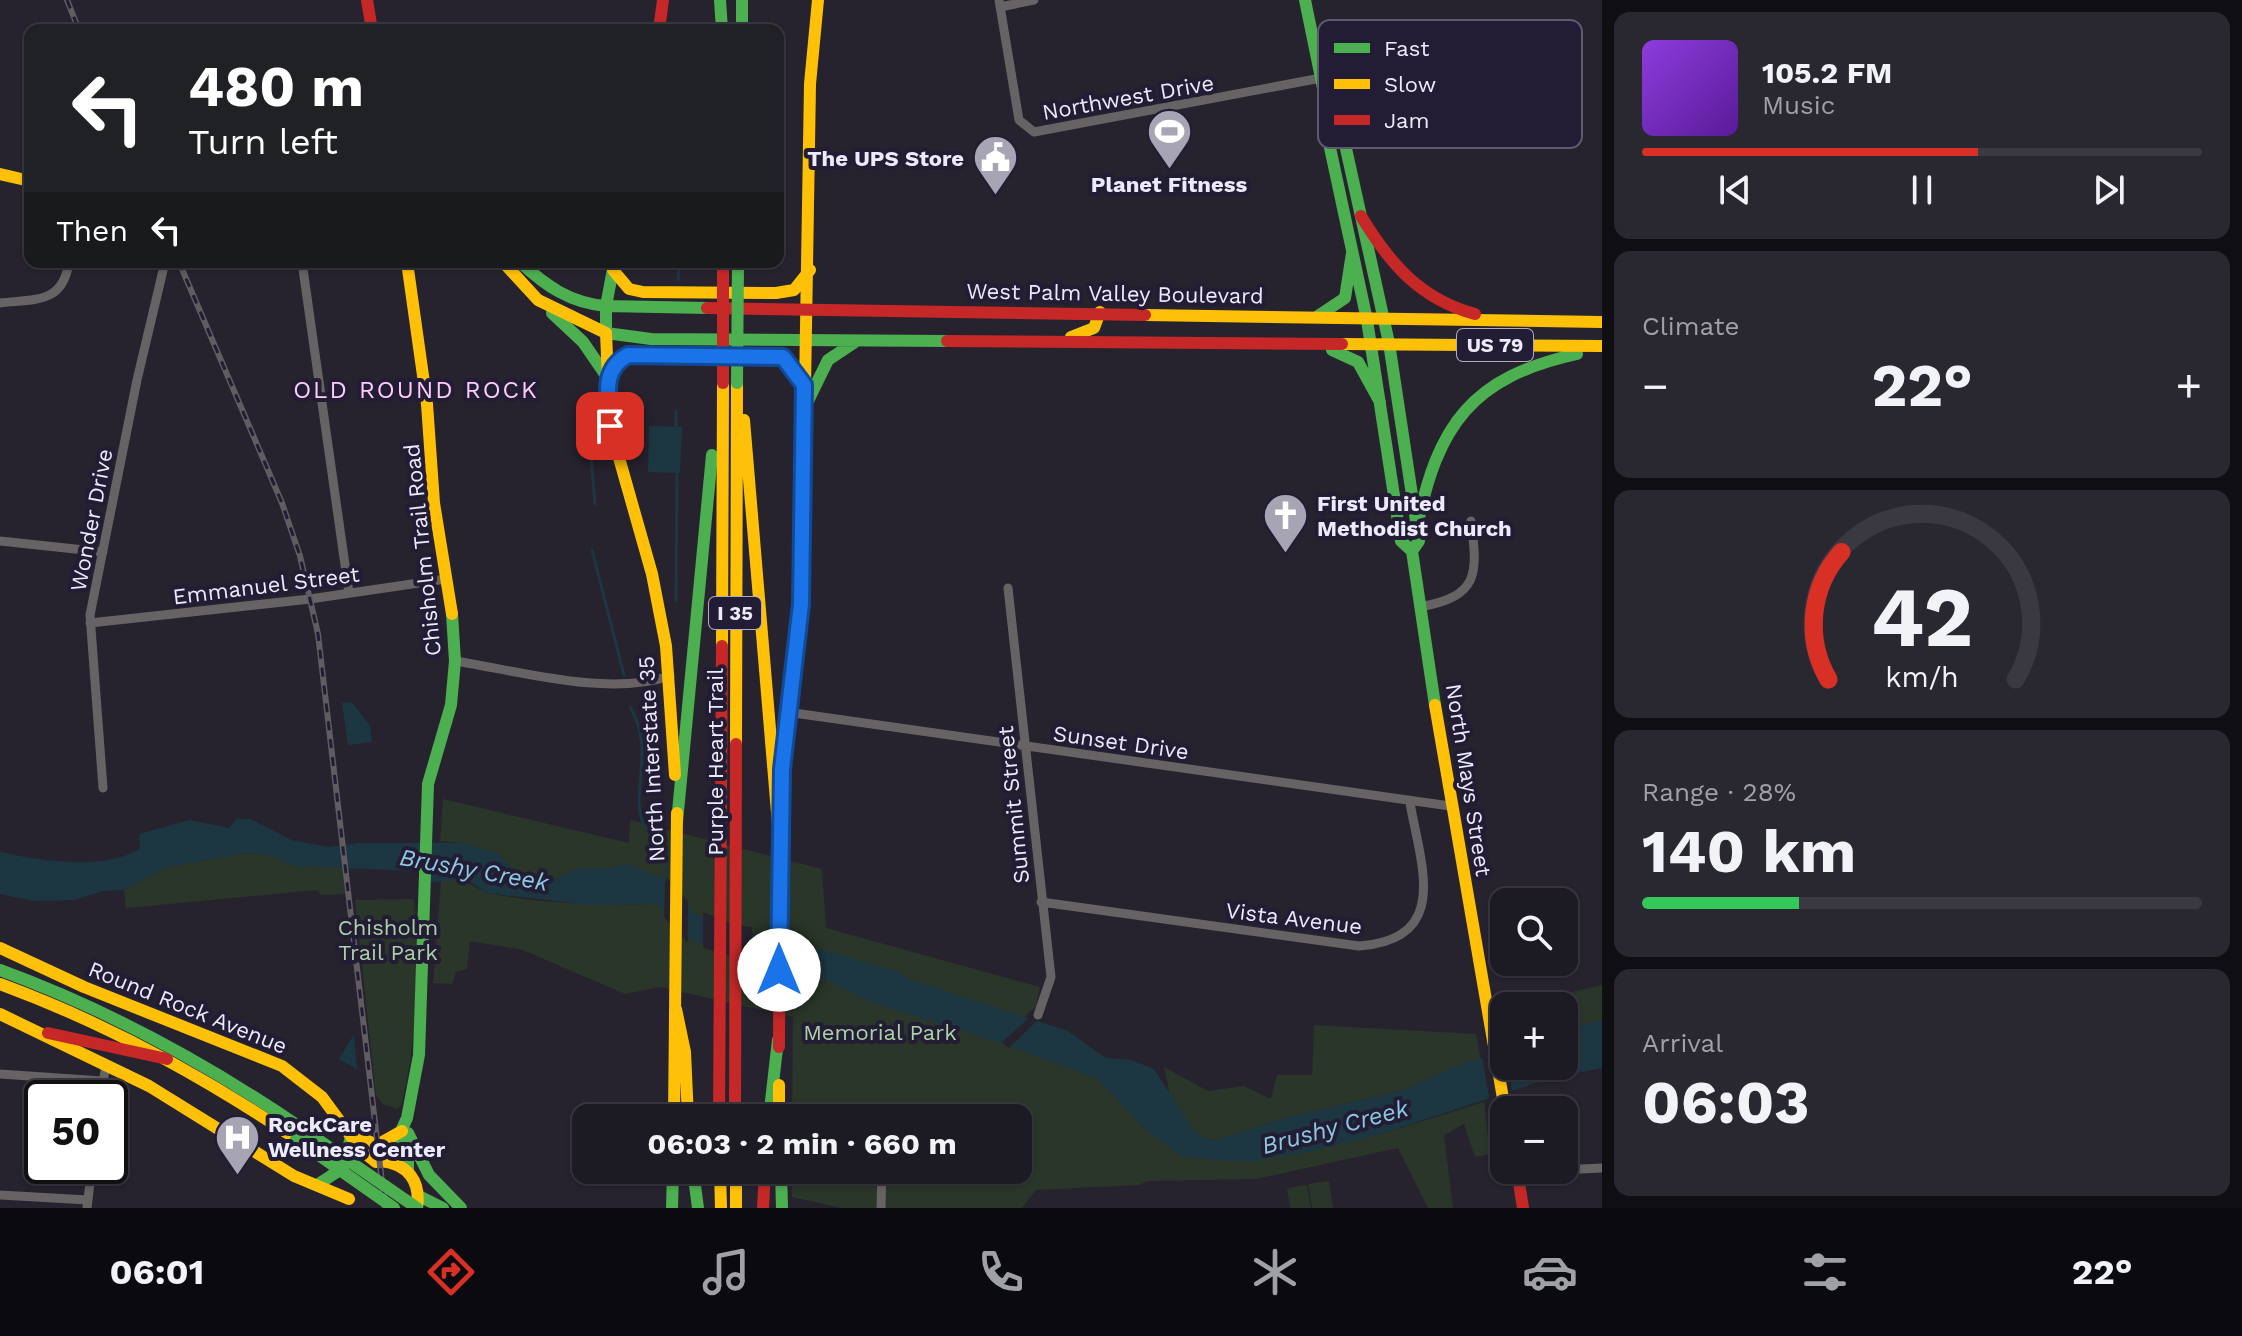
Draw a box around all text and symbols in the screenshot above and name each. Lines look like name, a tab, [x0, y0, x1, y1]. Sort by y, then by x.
legend	[1318, 20, 1582, 148]
text: Fast	[1384, 36, 1430, 61]
text: 480 m	[188, 54, 364, 120]
text: 105.2 FM	[1762, 55, 1892, 90]
icon: left	[56, 56, 160, 160]
street label: Northwest Drive	[1040, 70, 1216, 125]
text: Slow	[1384, 72, 1436, 97]
text: Music	[1762, 90, 1835, 120]
sports icon: Planet Fitness	[1145, 107, 1193, 170]
text: Jam	[1384, 108, 1429, 133]
text: Turn left	[188, 121, 338, 163]
public building icon: The UPS Store	[971, 134, 1019, 197]
place label: The UPS Store	[807, 146, 964, 171]
icon: previous	[1713, 168, 1757, 212]
icon: pause	[1900, 168, 1944, 212]
icon: next	[2087, 168, 2131, 212]
place label: Planet Fitness	[1091, 172, 1247, 197]
icon: left	[144, 208, 188, 252]
text: Then	[56, 213, 128, 248]
street label: West Palm Valley Boulevard	[966, 278, 1264, 309]
text: Climate	[1642, 311, 1740, 341]
road number: US 79	[1457, 329, 1533, 361]
text: 22°	[1871, 350, 1973, 421]
text: −	[1642, 360, 1669, 412]
text: +	[2175, 360, 2202, 412]
district label: OLD ROUND ROCK	[293, 376, 539, 404]
pin	[576, 392, 644, 460]
icon: arrive	[588, 404, 632, 448]
street label: Chisholm Trail Road	[399, 442, 446, 657]
street label: Wonder Drive	[65, 447, 118, 593]
place label: First United Methodist Church	[1317, 491, 1512, 541]
church icon: First United Methodist Church	[1262, 492, 1310, 555]
street label: Emmanuel Street	[171, 562, 361, 609]
text: 42	[1871, 569, 1973, 666]
road number: I 35	[709, 597, 761, 629]
street label: North Interstate 35	[634, 655, 669, 862]
text: km/h	[1885, 660, 1959, 694]
street label: Purple Heart Trail	[703, 668, 728, 856]
street label: North Mays Street	[1441, 682, 1496, 878]
street label: Sunset Drive	[1052, 721, 1190, 764]
street label: Summit Street	[993, 725, 1034, 885]
text: Range · 28%	[1642, 777, 1796, 807]
text: 140 km	[1642, 816, 1856, 887]
water label: Brushy Creek	[397, 843, 551, 897]
map controls	[1490, 888, 1578, 1184]
button: search	[1490, 888, 1578, 976]
street label: Vista Avenue	[1224, 898, 1364, 939]
park label: Chisholm Trail Park	[338, 915, 438, 965]
position arrow	[737, 928, 821, 1012]
street label: Round Rock Avenue	[85, 956, 291, 1059]
button: +	[1490, 992, 1578, 1080]
park label: Memorial Park	[803, 1020, 957, 1045]
text: Arrival	[1642, 1028, 1723, 1058]
text: 06:03	[1642, 1067, 1809, 1138]
speed limit sign: 50	[24, 1080, 128, 1184]
water label: Brushy Creek	[1259, 1094, 1412, 1160]
button: −	[1490, 1096, 1578, 1184]
place label: RockCare Wellness Center	[268, 1112, 446, 1162]
hospital icon: RockCare Wellness Center	[213, 1113, 261, 1176]
text: 06:03 · 2 min · 660 m	[647, 1126, 957, 1161]
icon: directions	[423, 1244, 479, 1300]
icon: music	[698, 1244, 754, 1300]
icon: phone	[973, 1244, 1029, 1300]
icon: climate	[1247, 1244, 1303, 1300]
icon: car	[1522, 1244, 1578, 1300]
icon: filters	[1797, 1244, 1853, 1300]
text: 06:01	[109, 1251, 204, 1293]
text: 22°	[2072, 1251, 2133, 1293]

